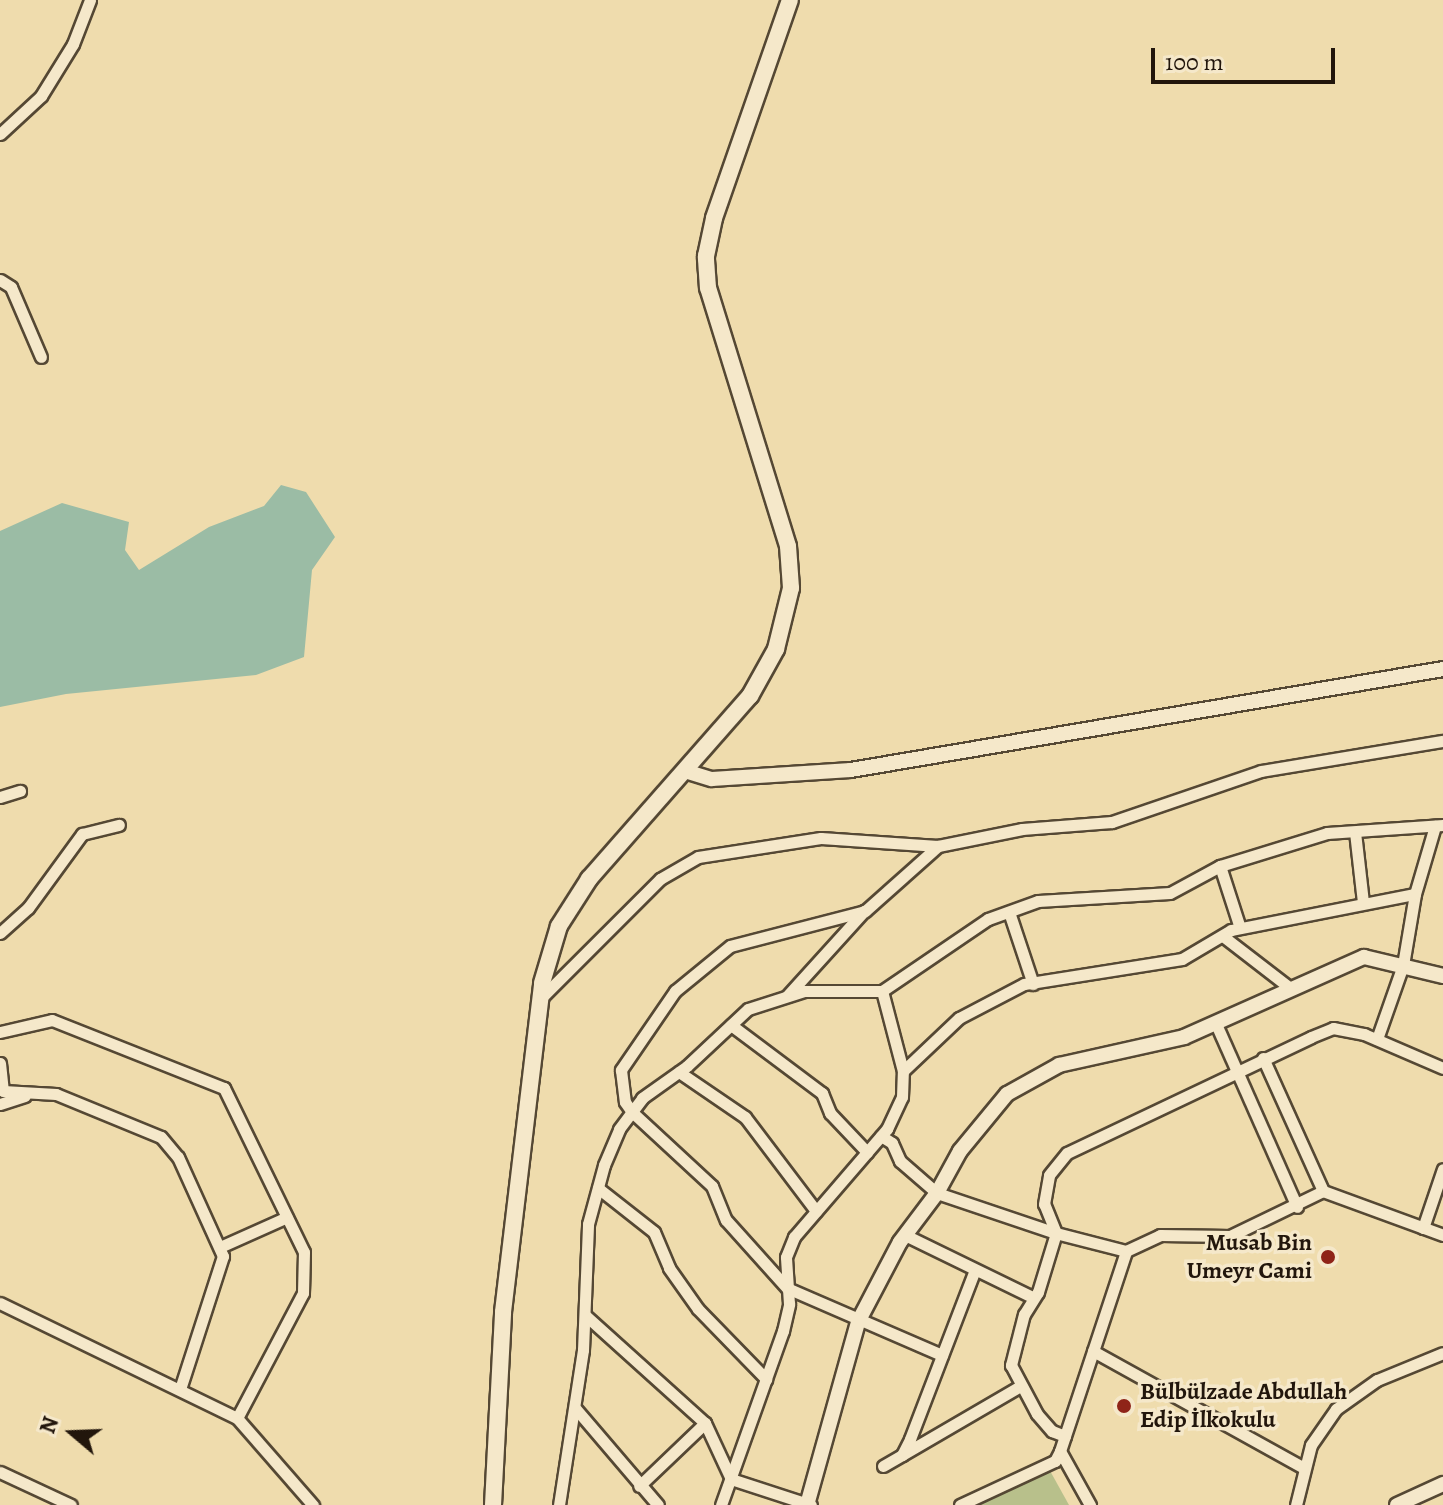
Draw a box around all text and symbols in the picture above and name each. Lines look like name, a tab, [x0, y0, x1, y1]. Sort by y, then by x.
scale bar	[1155, 32, 1339, 82]
text: 100 m	[1165, 46, 1224, 78]
place label: Musab Bin Umeyr Cami	[1187, 1229, 1312, 1285]
marker: Musab Bin Umeyr Cami	[1319, 1248, 1337, 1266]
place label: Bülbülzade Abdullah Edip İlkokulu	[1140, 1378, 1347, 1434]
north arrow	[32, 1393, 112, 1473]
marker: Bülbülzade Abdullah Edip İlkokulu	[1115, 1397, 1133, 1415]
text: N	[33, 1413, 66, 1438]

